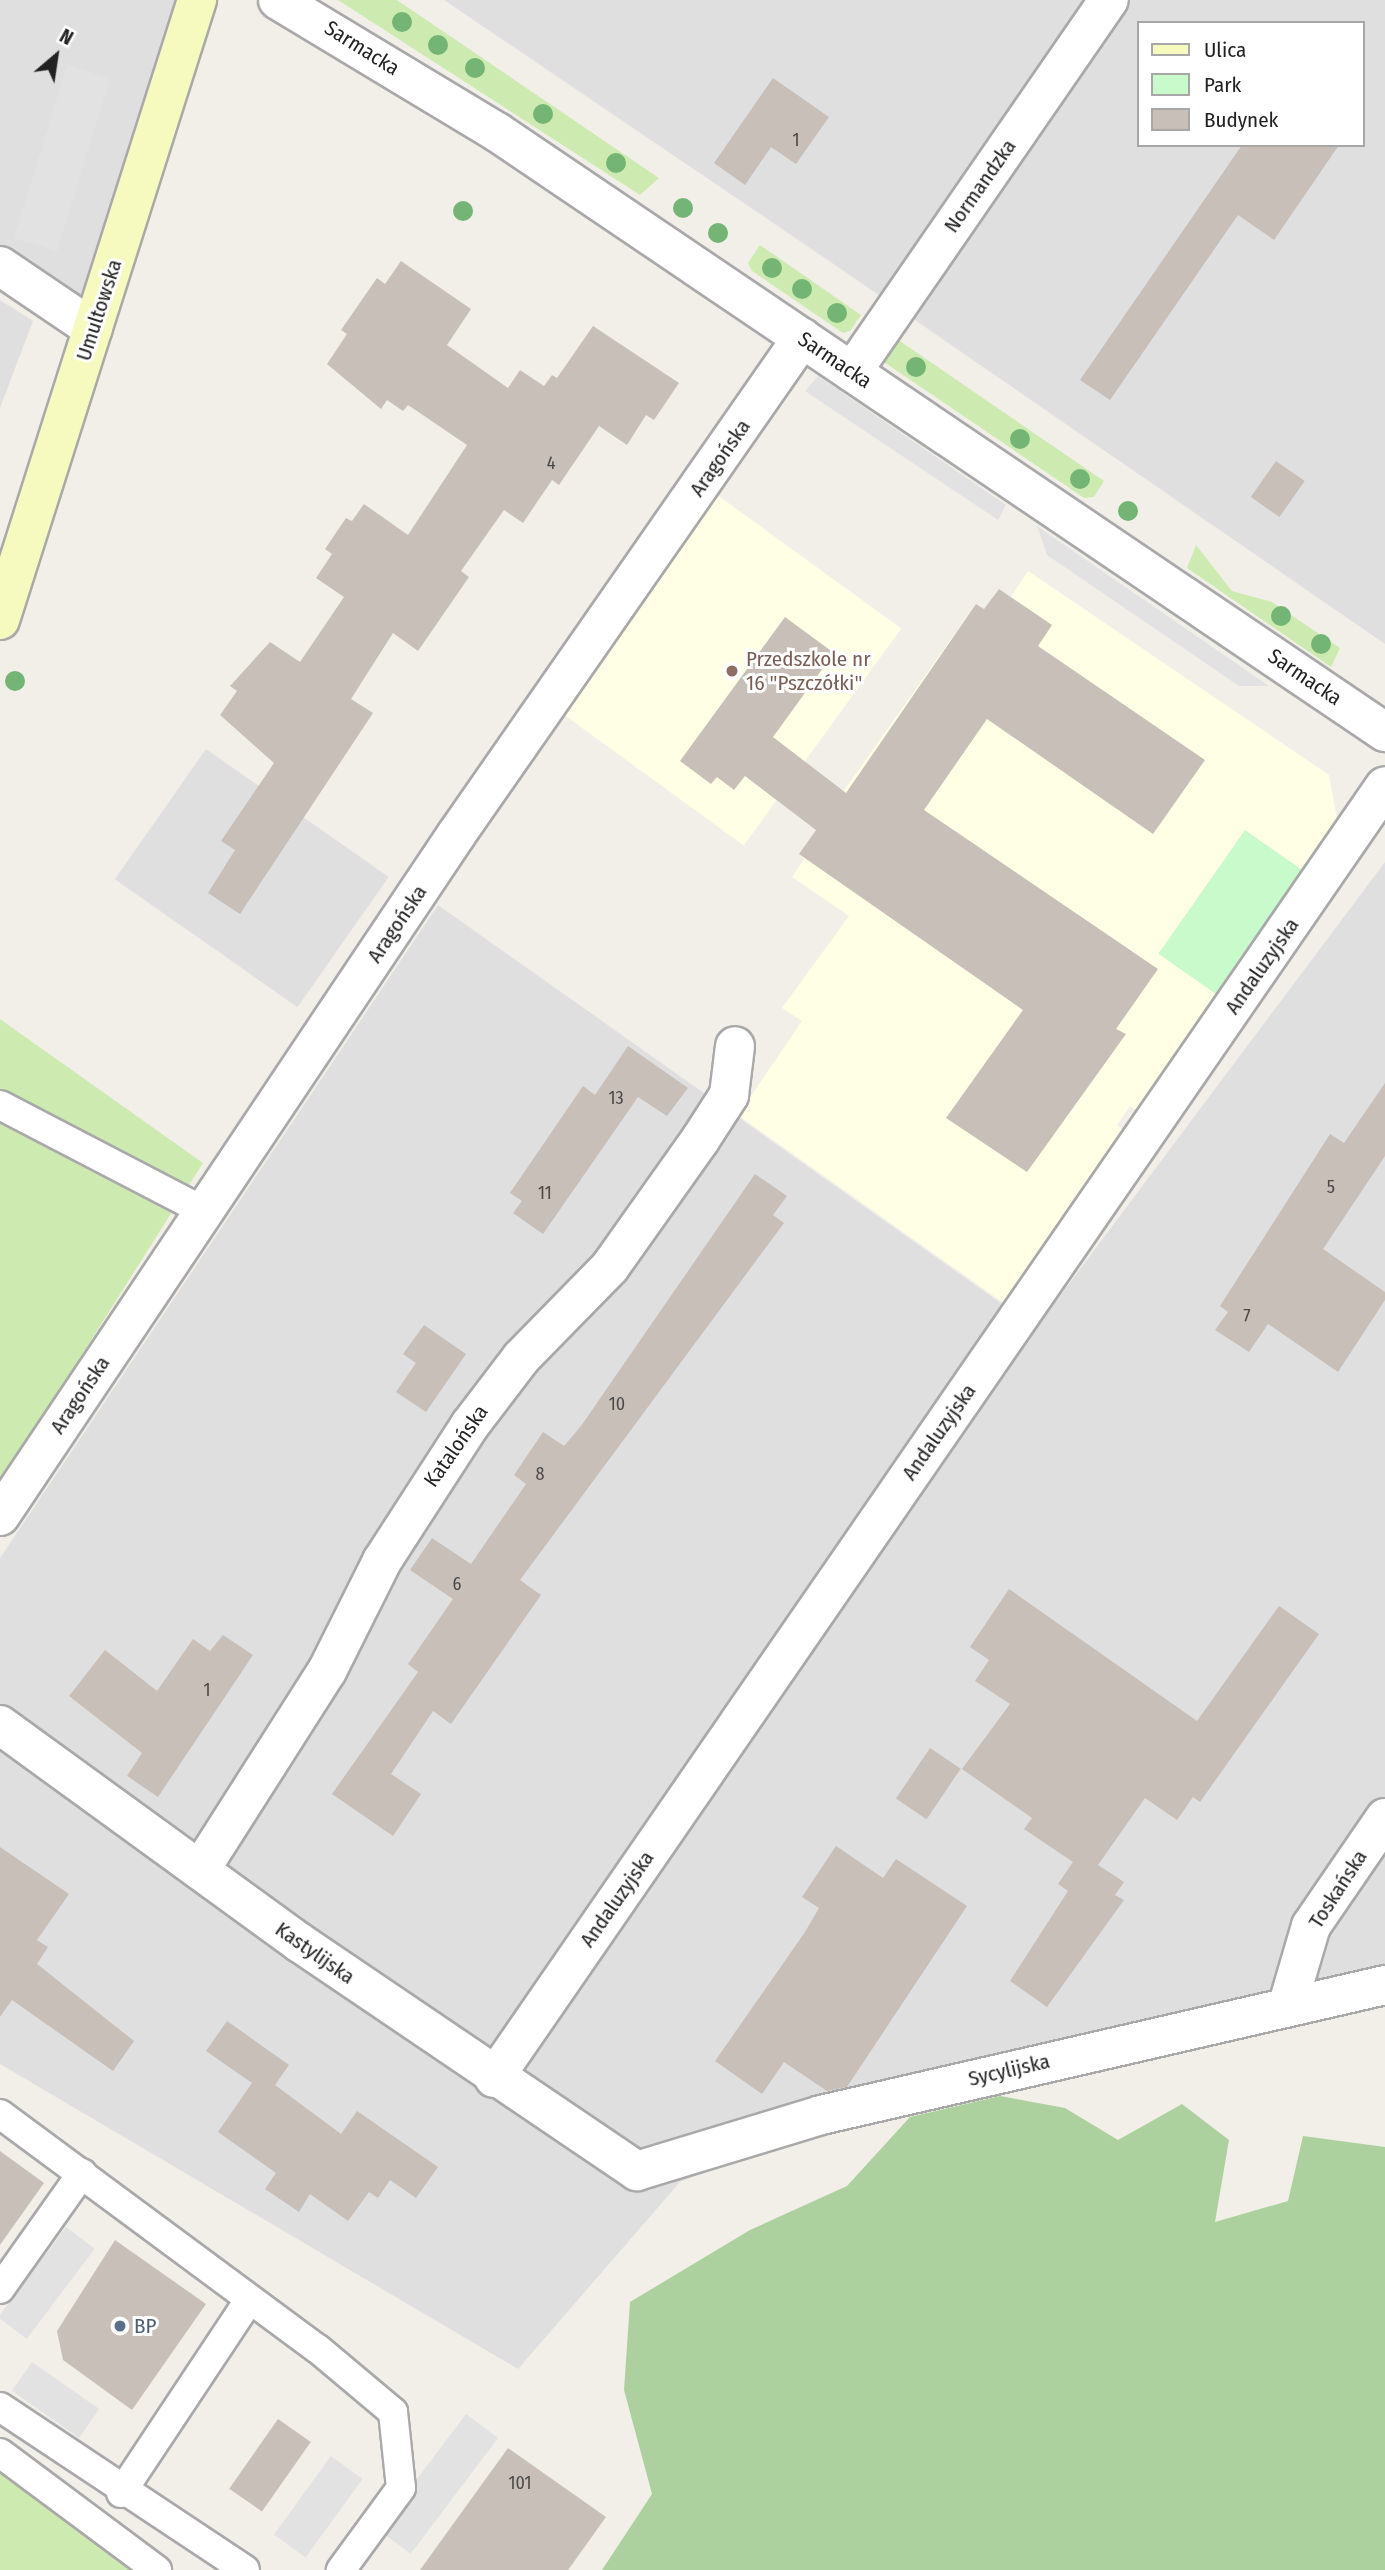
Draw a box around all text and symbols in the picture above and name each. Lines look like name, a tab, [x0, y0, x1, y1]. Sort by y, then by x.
street label: Sarmacka	[320, 15, 404, 81]
north arrow	[21, 21, 91, 91]
legend	[1136, 21, 1364, 147]
text: N	[56, 24, 77, 50]
text: Ulica	[1204, 37, 1246, 63]
text: Park	[1204, 72, 1241, 98]
text: Budynek	[1204, 107, 1278, 133]
house number: 1	[792, 129, 800, 151]
street label: Normandzka	[939, 135, 1021, 237]
street label: Umultowska	[71, 256, 127, 364]
street label: Sarmacka	[793, 326, 877, 394]
street label: Aragońska	[684, 415, 756, 501]
house number: 4	[547, 452, 555, 474]
street label: Sarmacka	[1263, 643, 1347, 711]
place label: Przedszkole nr 16 "Pszczółki"	[746, 646, 871, 696]
marker: Przedszkole nr 16 "Pszczółki"	[724, 663, 740, 679]
street label: Aragońska	[362, 880, 432, 968]
street label: Andaluzyjska	[1220, 913, 1304, 1019]
house number: 13	[608, 1087, 624, 1109]
house number: 5	[1327, 1176, 1335, 1198]
house number: 11	[538, 1182, 552, 1204]
house number: 7	[1243, 1305, 1251, 1327]
street label: Aragońska	[45, 1351, 115, 1439]
street label: Andaluzyjska	[897, 1379, 981, 1485]
house number: 10	[609, 1393, 625, 1415]
street label: Katalońska	[419, 1400, 493, 1492]
house number: 8	[536, 1463, 544, 1485]
house number: 6	[453, 1573, 461, 1595]
house number: 1	[203, 1679, 211, 1701]
street label: Toskańska	[1303, 1845, 1373, 1933]
street label: Andaluzyjska	[575, 1846, 659, 1952]
street label: Kastylijska	[270, 1917, 360, 1989]
street label: Sycylijska	[966, 2048, 1052, 2092]
place label: BP	[134, 2313, 156, 2339]
marker: BP	[112, 2318, 128, 2334]
house number: 101	[509, 2472, 531, 2494]

